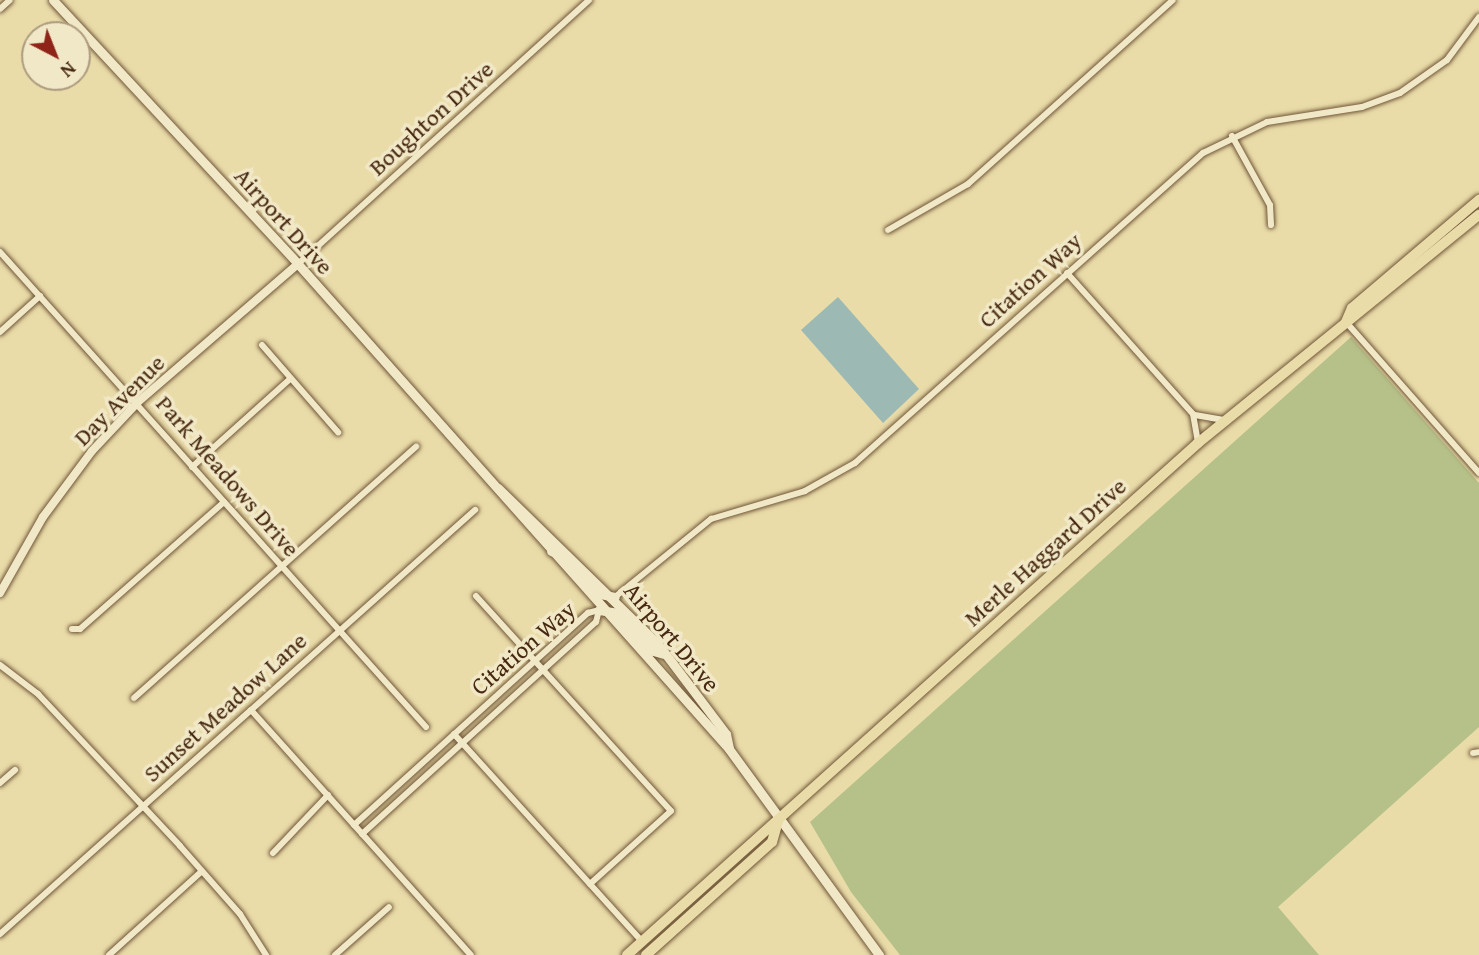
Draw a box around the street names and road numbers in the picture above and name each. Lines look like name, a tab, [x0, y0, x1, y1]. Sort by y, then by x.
street label: Boughton Drive	[363, 55, 499, 181]
street label: Airport Drive	[229, 162, 339, 280]
street label: Citation Way	[973, 226, 1087, 334]
street label: Day Avenue	[67, 348, 171, 452]
street label: Park Meadows Drive	[150, 389, 306, 563]
street label: Merle Haggard Drive	[958, 472, 1132, 632]
street label: Airport Drive	[618, 576, 726, 698]
street label: Citation Way	[465, 595, 581, 701]
street label: Sunset Meadow Lane	[137, 626, 313, 788]

